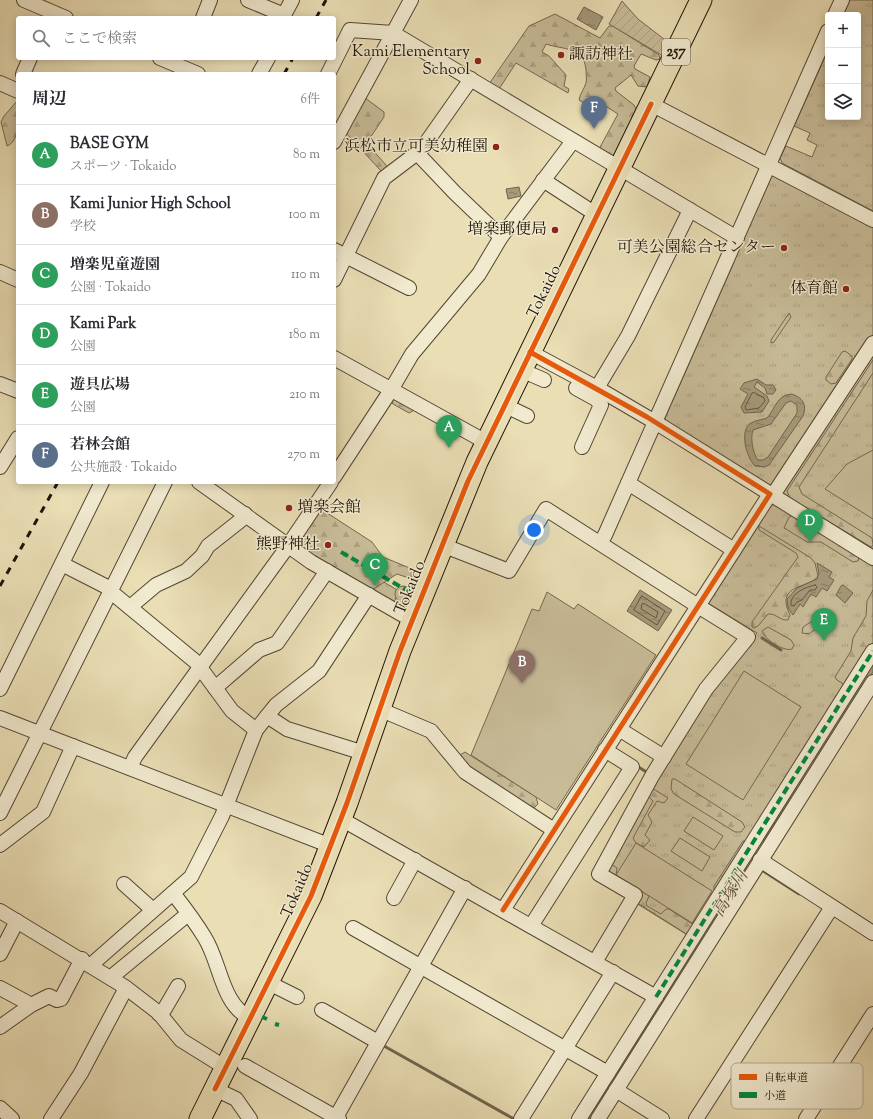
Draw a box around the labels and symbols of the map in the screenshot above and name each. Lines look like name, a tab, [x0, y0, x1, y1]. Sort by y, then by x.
road number: 257	[662, 39, 690, 65]
place label: Kami Elementary School	[352, 41, 471, 82]
place label: 諏訪神社	[569, 44, 633, 67]
marker: 諏訪神社	[556, 50, 566, 60]
marker: Kami Elementary School	[473, 56, 483, 66]
pin: F	[581, 96, 607, 129]
place label: 浜松市立可美幼稚園	[344, 136, 488, 159]
marker: 浜松市立可美幼稚園	[491, 142, 501, 152]
place label: 増楽郵便局	[467, 219, 547, 242]
marker: 増楽郵便局	[550, 225, 560, 235]
place label: 可美公園総合センター	[617, 237, 776, 260]
marker: 可美公園総合センター	[779, 243, 789, 253]
street label: Tokaido	[522, 261, 568, 323]
place label: 体育館	[790, 278, 838, 301]
marker: 体育館	[841, 284, 851, 294]
pin: A	[436, 415, 462, 448]
place label: 増楽会館	[297, 497, 361, 520]
marker: 増楽会館	[284, 503, 294, 513]
pin: D	[797, 509, 823, 542]
your location	[524, 520, 544, 540]
place label: 熊野神社	[256, 534, 320, 557]
marker: 熊野神社	[323, 540, 333, 550]
pin: C	[362, 553, 388, 586]
street label: Tokaido	[390, 557, 432, 619]
pin: E	[811, 608, 837, 641]
pin: B	[509, 650, 535, 683]
street label: Tokaido	[276, 860, 320, 922]
water label: 高塚川	[707, 864, 756, 922]
legend	[731, 1063, 863, 1109]
text: 自転車道	[764, 1070, 808, 1086]
text: 小道	[764, 1088, 786, 1104]

